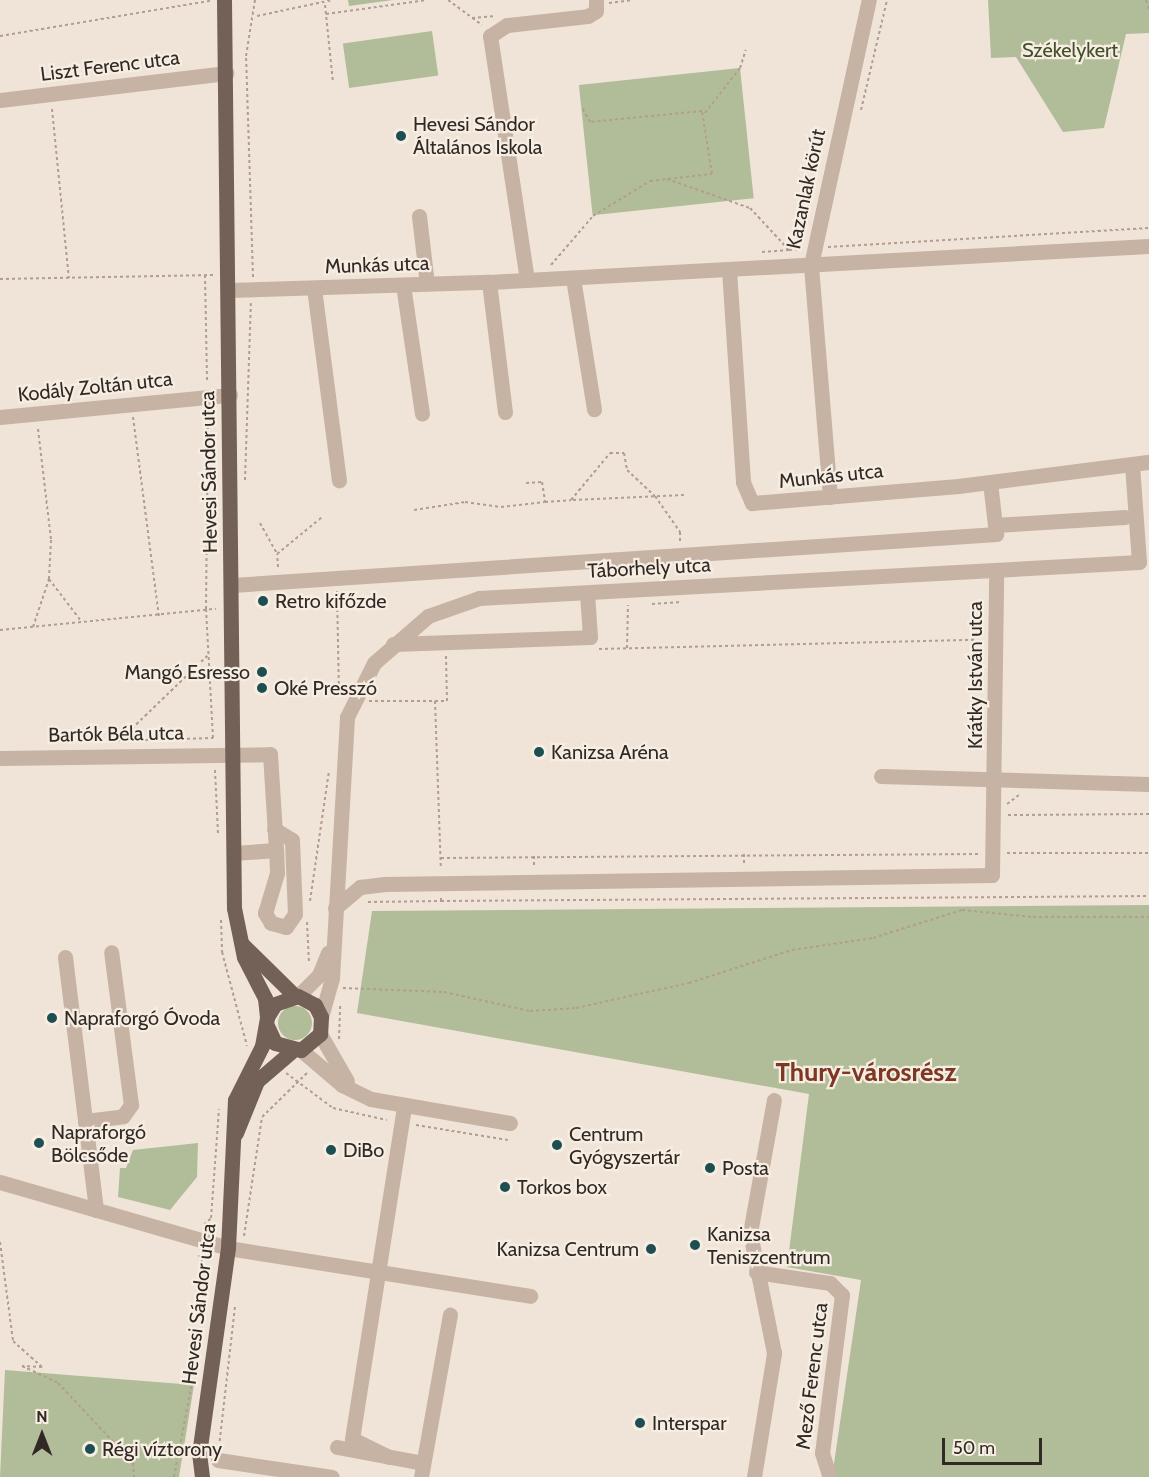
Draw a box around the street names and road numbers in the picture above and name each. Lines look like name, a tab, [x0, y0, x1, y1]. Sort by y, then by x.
street label: Liszt Ferenc utca	[39, 46, 181, 86]
street label: Kazanlak körút	[782, 127, 830, 251]
street label: Munkás utca	[324, 251, 430, 279]
street label: Kodály Zoltán utca	[16, 367, 174, 407]
street label: Hevesi Sándor utca	[196, 391, 222, 553]
street label: Munkás utca	[778, 459, 884, 493]
street label: Táborhely utca	[587, 553, 711, 583]
street label: Krátky István utca	[963, 601, 987, 749]
street label: Bartók Béla utca	[48, 721, 184, 747]
street label: Hevesi Sándor utca	[177, 1222, 221, 1386]
street label: Mező Ferenc utca	[791, 1301, 833, 1451]

